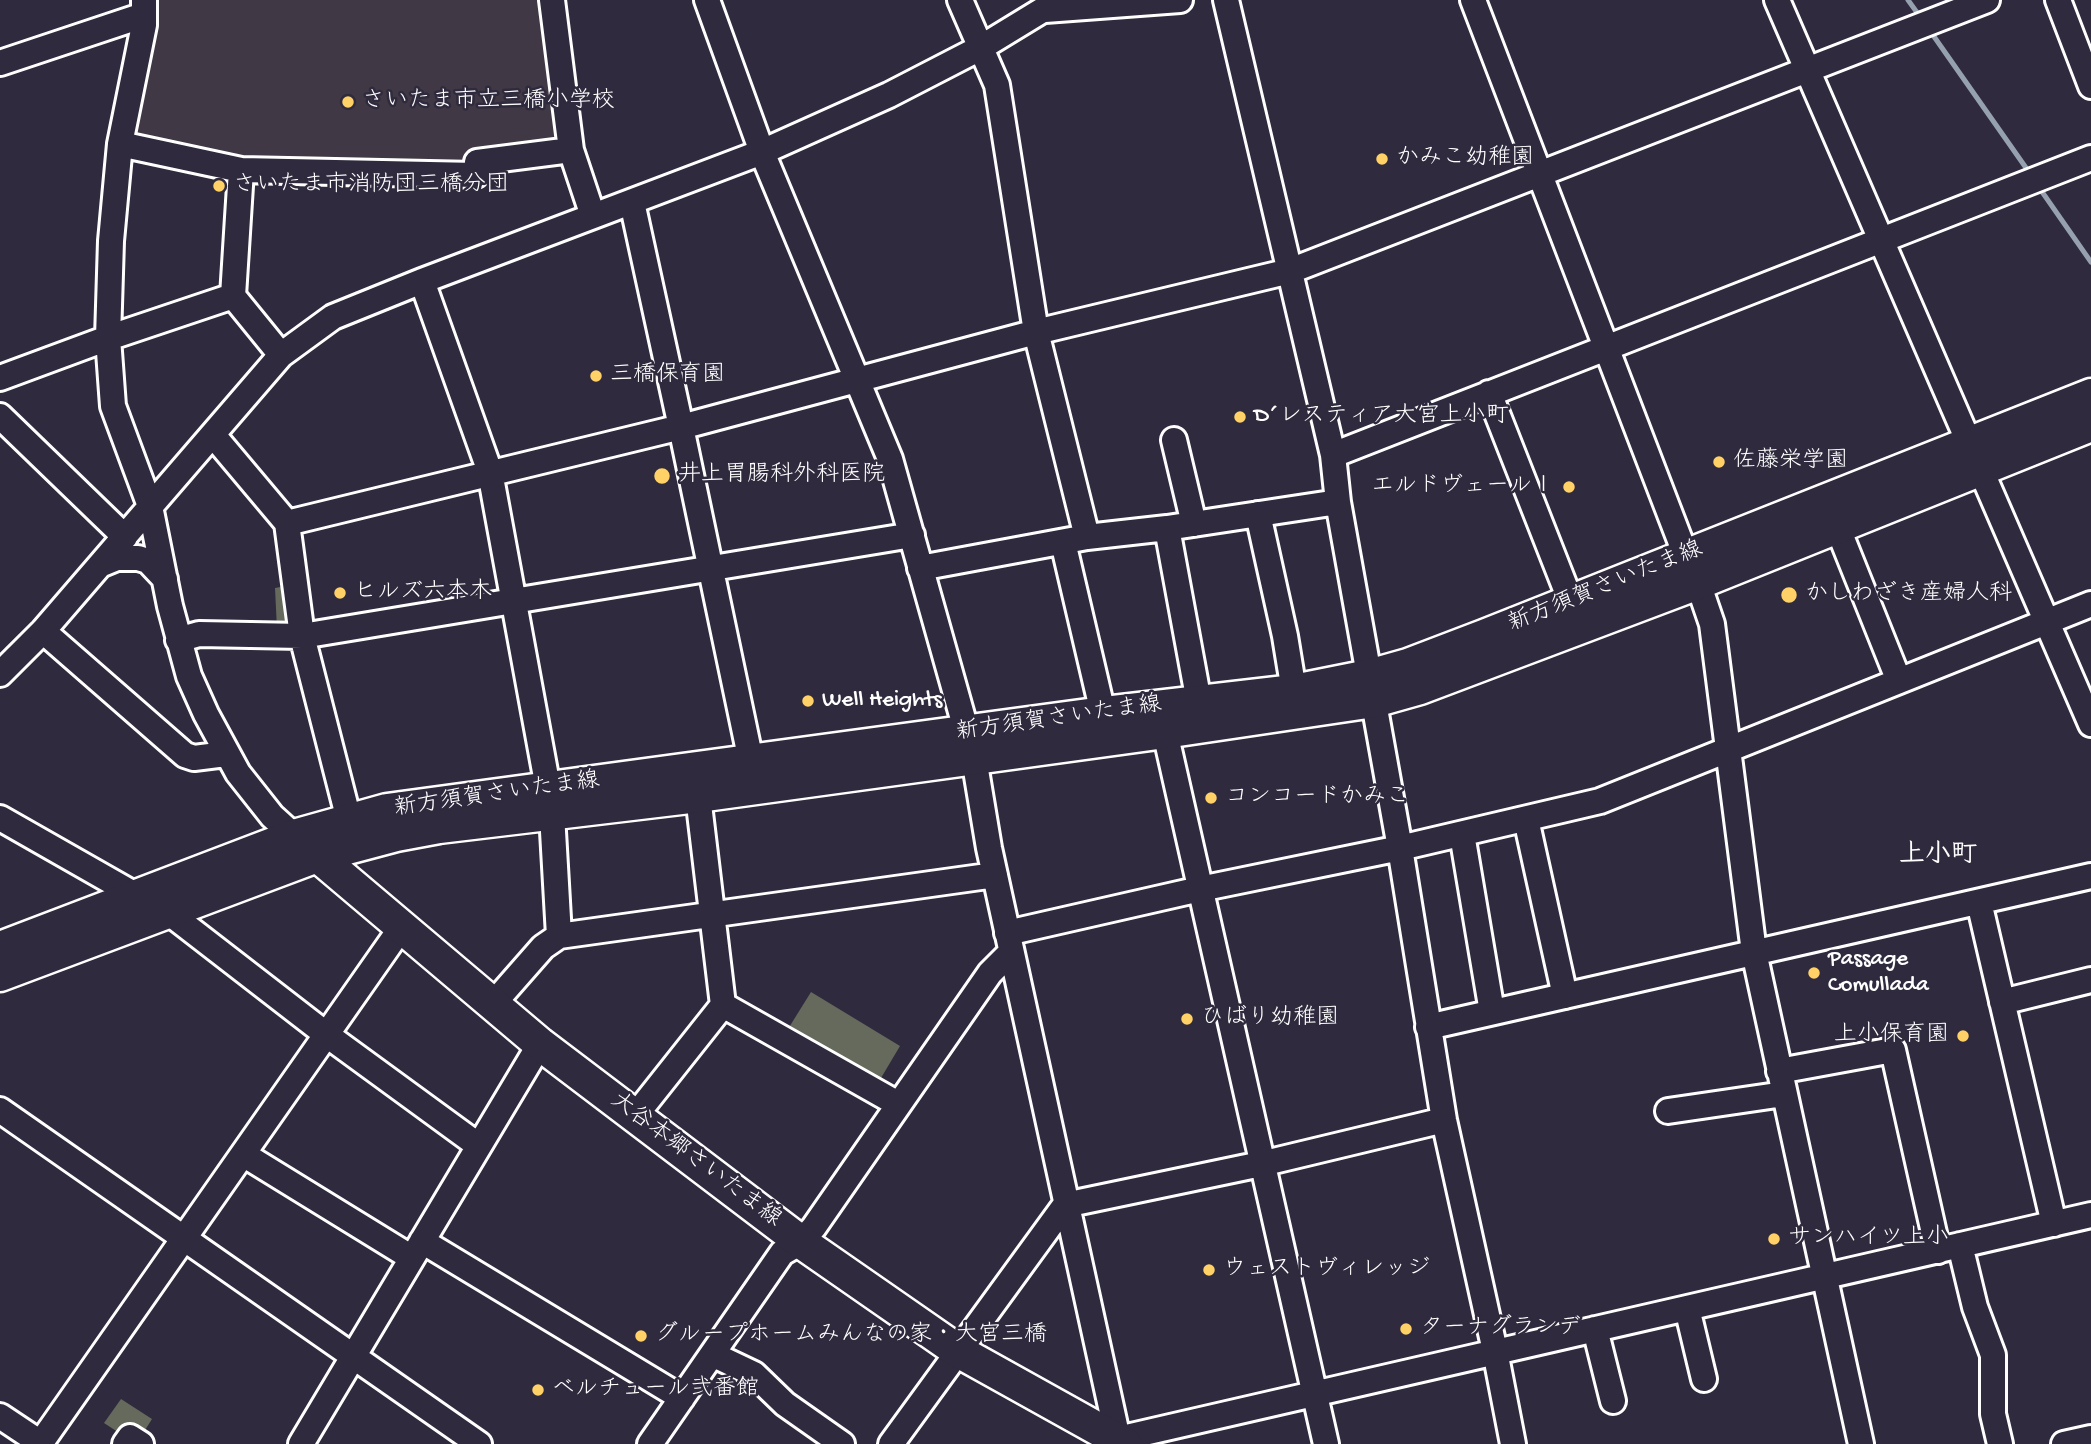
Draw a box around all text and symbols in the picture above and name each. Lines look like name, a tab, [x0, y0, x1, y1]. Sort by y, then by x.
place label: さいたま市立三橋小学校	[362, 88, 615, 116]
marker: さいたま市立三橋小学校	[340, 94, 356, 110]
place label: かみこ幼稚園	[1396, 145, 1534, 173]
marker: かみこ幼稚園	[1374, 151, 1390, 167]
place label: さいたま市消防団三橋分団	[233, 172, 509, 200]
marker: さいたま市消防団三橋分団	[211, 178, 227, 194]
place label: 三橋保育園	[610, 362, 725, 390]
marker: 三橋保育園	[588, 368, 604, 384]
place label: D´レスティア大宮上小町	[1254, 403, 1509, 431]
marker: D´レスティア大宮上小町	[1232, 409, 1248, 425]
place label: 佐藤栄学園	[1733, 448, 1848, 476]
marker: 佐藤栄学園	[1711, 454, 1727, 470]
place label: 井上胃腸科外科医院	[678, 462, 885, 490]
marker: 井上胃腸科外科医院	[652, 466, 672, 486]
place label: エルドヴェールⅠ	[1371, 473, 1555, 501]
marker: エルドヴェールⅠ	[1561, 479, 1577, 495]
street label: 新方須賀さいたま線	[1505, 536, 1707, 640]
place label: ヒルズ六本木	[354, 579, 492, 607]
place label: かしわざき産婦人科	[1805, 581, 2012, 609]
marker: ヒルズ六本木	[332, 585, 348, 601]
marker: かしわざき産婦人科	[1779, 585, 1799, 605]
place label: Well Heights	[822, 687, 942, 715]
street label: 新方須賀さいたま線	[955, 692, 1163, 748]
marker: Well Heights	[800, 693, 816, 709]
street label: 新方須賀さいたま線	[393, 768, 601, 824]
place label: コンコードかみこ	[1225, 784, 1409, 812]
marker: コンコードかみこ	[1203, 790, 1219, 806]
district label: 上小町	[1899, 841, 1977, 873]
place label: Passage Comullada	[1828, 946, 1929, 1000]
marker: Passage Comullada	[1806, 965, 1822, 981]
place label: ひばり幼稚園	[1201, 1005, 1339, 1033]
marker: ひばり幼稚園	[1179, 1011, 1195, 1027]
place label: 上小保育園	[1834, 1022, 1949, 1050]
marker: 上小保育園	[1955, 1028, 1971, 1044]
street label: 大谷本郷さいたま線	[604, 1088, 786, 1234]
place label: サンハイツ上小	[1788, 1225, 1949, 1253]
marker: サンハイツ上小	[1766, 1231, 1782, 1247]
place label: ウェストヴィレッジ	[1223, 1256, 1430, 1284]
marker: ウェストヴィレッジ	[1201, 1262, 1217, 1278]
place label: ターナグランデ	[1420, 1315, 1581, 1343]
marker: ターナグランデ	[1398, 1321, 1414, 1337]
place label: グループホームみんなの家・大宮三橋	[655, 1322, 1047, 1350]
marker: グループホームみんなの家・大宮三橋	[633, 1328, 649, 1344]
place label: ベルチュール弐番館	[552, 1376, 759, 1404]
marker: ベルチュール弐番館	[530, 1382, 546, 1398]

